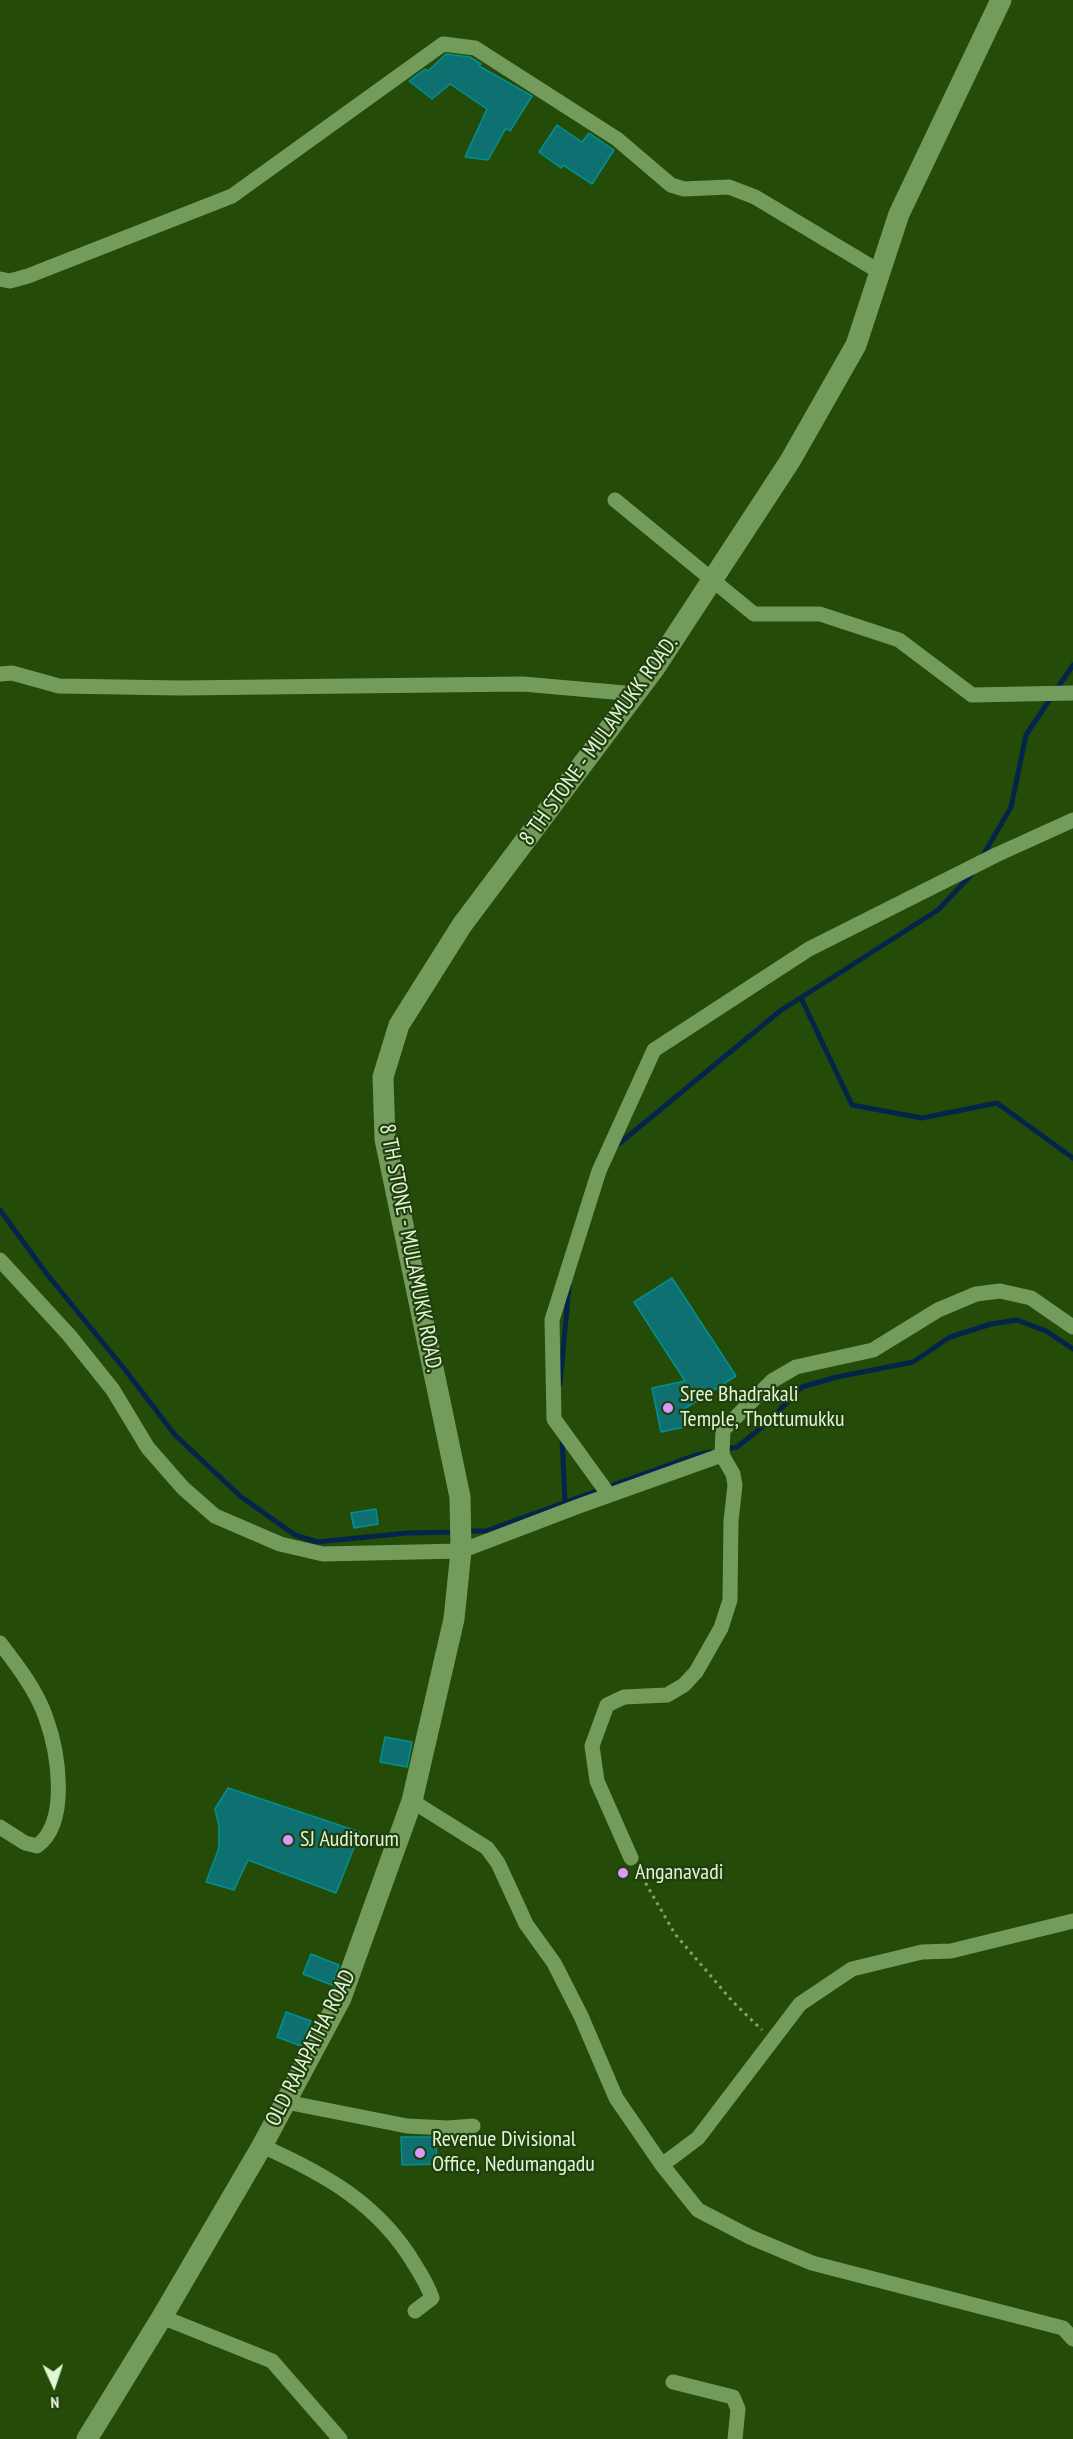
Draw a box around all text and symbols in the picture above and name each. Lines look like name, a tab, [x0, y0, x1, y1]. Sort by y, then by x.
street label: 8 TH STONE - MULAMUKK ROAD.	[514, 631, 684, 851]
street label: 8 TH STONE - MULAMUKK ROAD.	[373, 1122, 447, 1374]
place label: Sree Bhadrakali Temple, Thottumukku	[680, 1382, 845, 1434]
marker: Sree Bhadrakali Temple, Thottumukku	[661, 1401, 675, 1415]
place label: SJ Auditorum	[300, 1827, 399, 1853]
marker: SJ Auditorum	[281, 1833, 295, 1847]
place label: Anganavadi	[635, 1860, 723, 1886]
marker: Anganavadi	[616, 1866, 630, 1880]
street label: OLD RAJAPATHA ROAD	[260, 1965, 362, 2131]
place label: Revenue Divisional Office, Nedumangadu	[432, 2127, 595, 2178]
marker: Revenue Divisional Office, Nedumangadu	[413, 2146, 427, 2160]
north arrow	[24, 2355, 84, 2415]
text: N	[50, 2393, 60, 2413]

